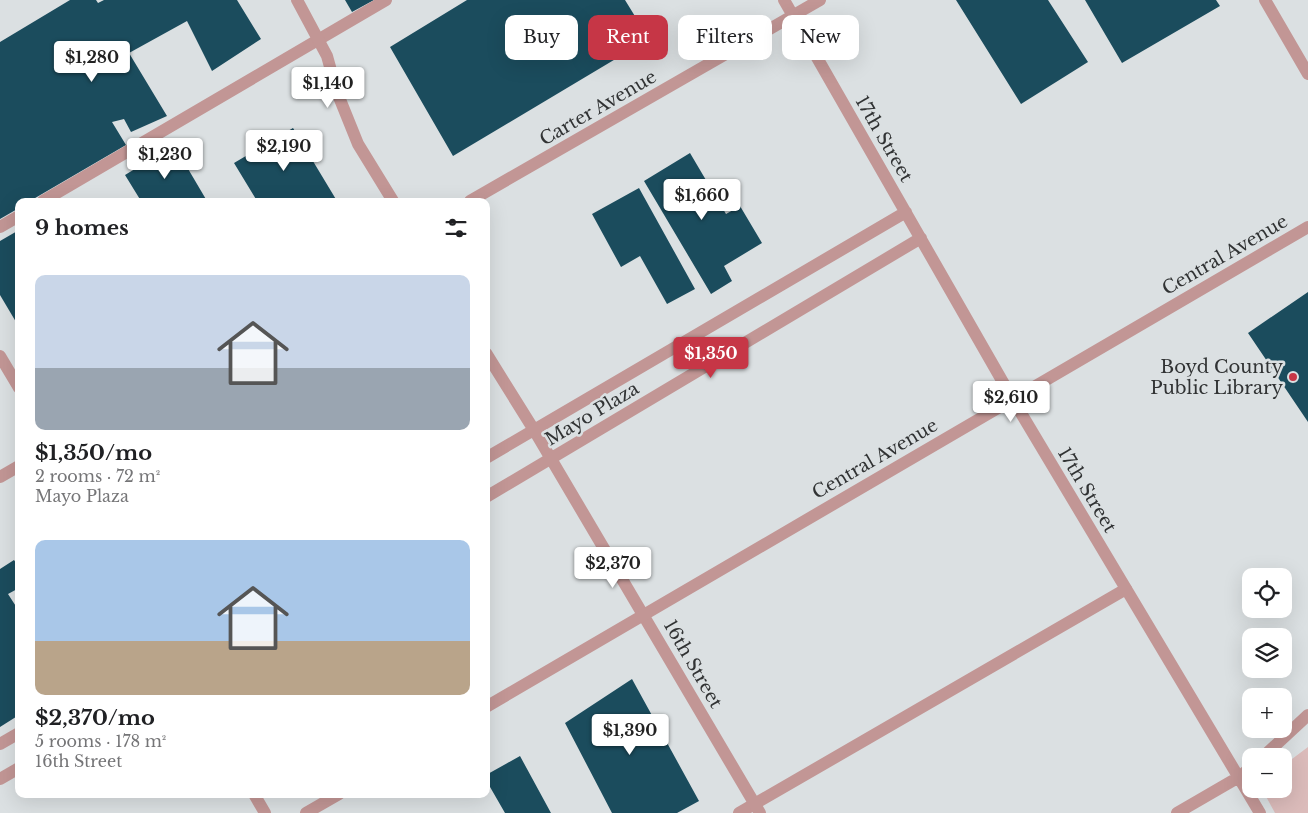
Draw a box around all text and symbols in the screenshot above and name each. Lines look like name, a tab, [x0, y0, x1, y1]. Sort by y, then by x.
chip: Buy	[505, 15, 578, 60]
chip: Rent	[588, 15, 668, 60]
chip: Filters	[678, 15, 772, 60]
chip: New	[782, 15, 859, 60]
pin: $1,280	[51, 41, 133, 83]
text: $1,280	[65, 47, 119, 67]
pin: $1,140	[287, 66, 369, 109]
street label: Carter Avenue	[536, 66, 660, 150]
text: $1,140	[302, 73, 354, 93]
street label: 17th Street	[851, 92, 918, 186]
pin: $2,190	[243, 130, 325, 172]
text: $2,190	[257, 136, 311, 156]
pin: $1,230	[124, 138, 206, 180]
text: $1,230	[138, 144, 192, 164]
pin: $1,660	[661, 178, 743, 221]
text: $1,660	[675, 185, 729, 205]
street label: Central Avenue	[1158, 210, 1292, 300]
icon: filters	[442, 214, 470, 242]
text: 9 homes	[35, 215, 129, 241]
icon: home	[208, 308, 298, 398]
pin: $1,350	[670, 336, 752, 379]
text: $1,350	[684, 343, 738, 363]
place label: Boyd County Public Library	[1150, 356, 1283, 399]
marker: Boyd County Public Library	[1287, 371, 1299, 383]
street label: Mayo Plaza	[541, 377, 643, 451]
pin: $2,610	[970, 380, 1052, 423]
text: $2,610	[984, 387, 1038, 407]
street label: Central Avenue	[808, 414, 942, 504]
text: $1,350/mo	[35, 440, 152, 466]
street label: 17th Street	[1053, 443, 1121, 537]
text: 2 rooms · 72 m²	[35, 466, 160, 486]
text: Mayo Plaza	[35, 486, 129, 506]
pin: $2,370	[572, 546, 654, 589]
text: $2,370	[585, 553, 641, 573]
map controls	[1242, 568, 1292, 798]
button: locate	[1242, 568, 1292, 618]
icon: home	[208, 573, 298, 663]
street label: 16th Street	[659, 616, 727, 712]
button: layers	[1242, 628, 1292, 678]
button: +	[1242, 688, 1292, 738]
text: $2,370/mo	[35, 705, 155, 731]
pin: $1,390	[589, 714, 671, 756]
text: $1,390	[603, 720, 657, 740]
text: 5 rooms · 178 m²	[35, 731, 166, 751]
button: −	[1242, 748, 1292, 798]
text: 16th Street	[35, 751, 122, 771]

